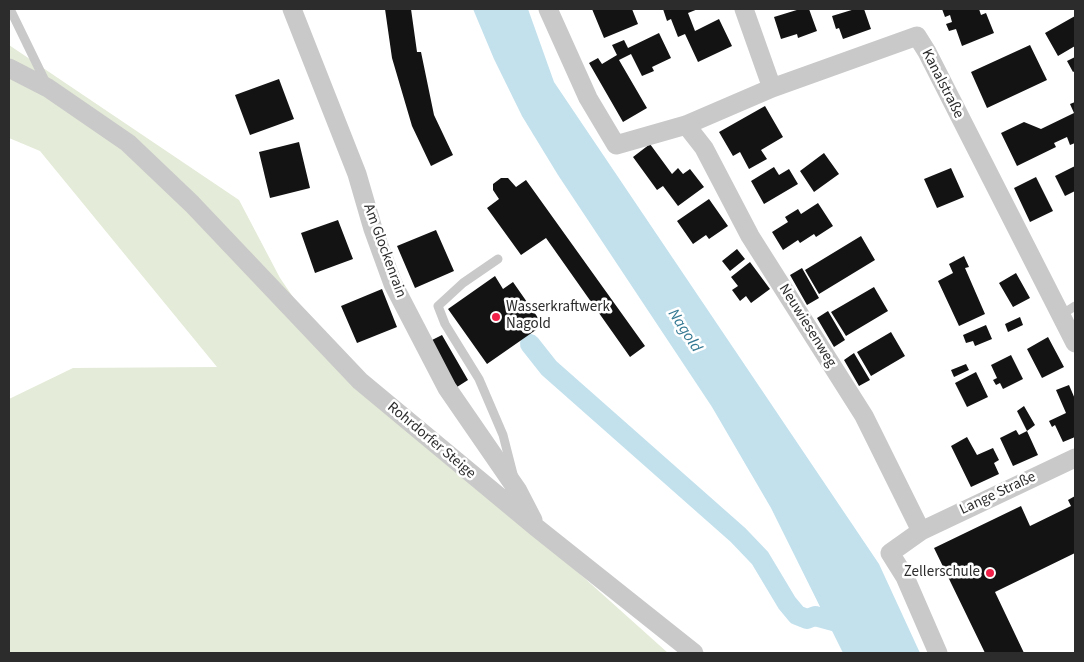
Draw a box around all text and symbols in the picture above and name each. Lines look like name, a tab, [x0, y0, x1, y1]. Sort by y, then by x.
street label: Kanalstraße	[917, 46, 967, 122]
street label: Am Glockenrain	[359, 202, 409, 300]
street label: Neuwiesenweg	[774, 281, 840, 371]
place label: Wasserkraftwerk Nagold	[506, 299, 610, 334]
water label: Nagold	[663, 306, 705, 356]
marker: Wasserkraftwerk Nagold	[490, 311, 502, 323]
street label: Rohrdorfer Steige	[383, 399, 479, 483]
street label: Lange Straße	[957, 469, 1039, 519]
place label: Zellerschule	[904, 564, 980, 582]
marker: Zellerschule	[984, 567, 996, 579]

